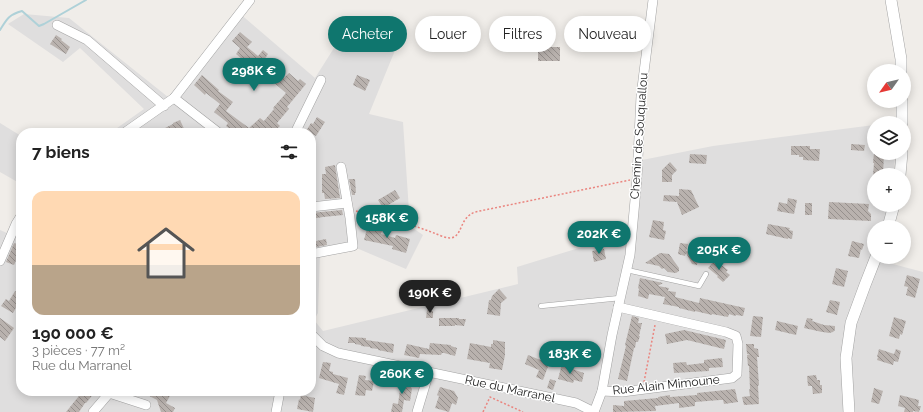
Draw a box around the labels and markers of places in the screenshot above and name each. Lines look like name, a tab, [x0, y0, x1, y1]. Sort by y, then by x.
pin: 298K €	[221, 58, 287, 92]
pin: 158K €	[354, 205, 420, 239]
pin: 202K €	[566, 221, 632, 255]
pin: 205K €	[686, 237, 752, 271]
pin: 190K €	[397, 280, 463, 314]
pin: 183K €	[537, 341, 603, 375]
pin: 260K €	[369, 361, 435, 395]

